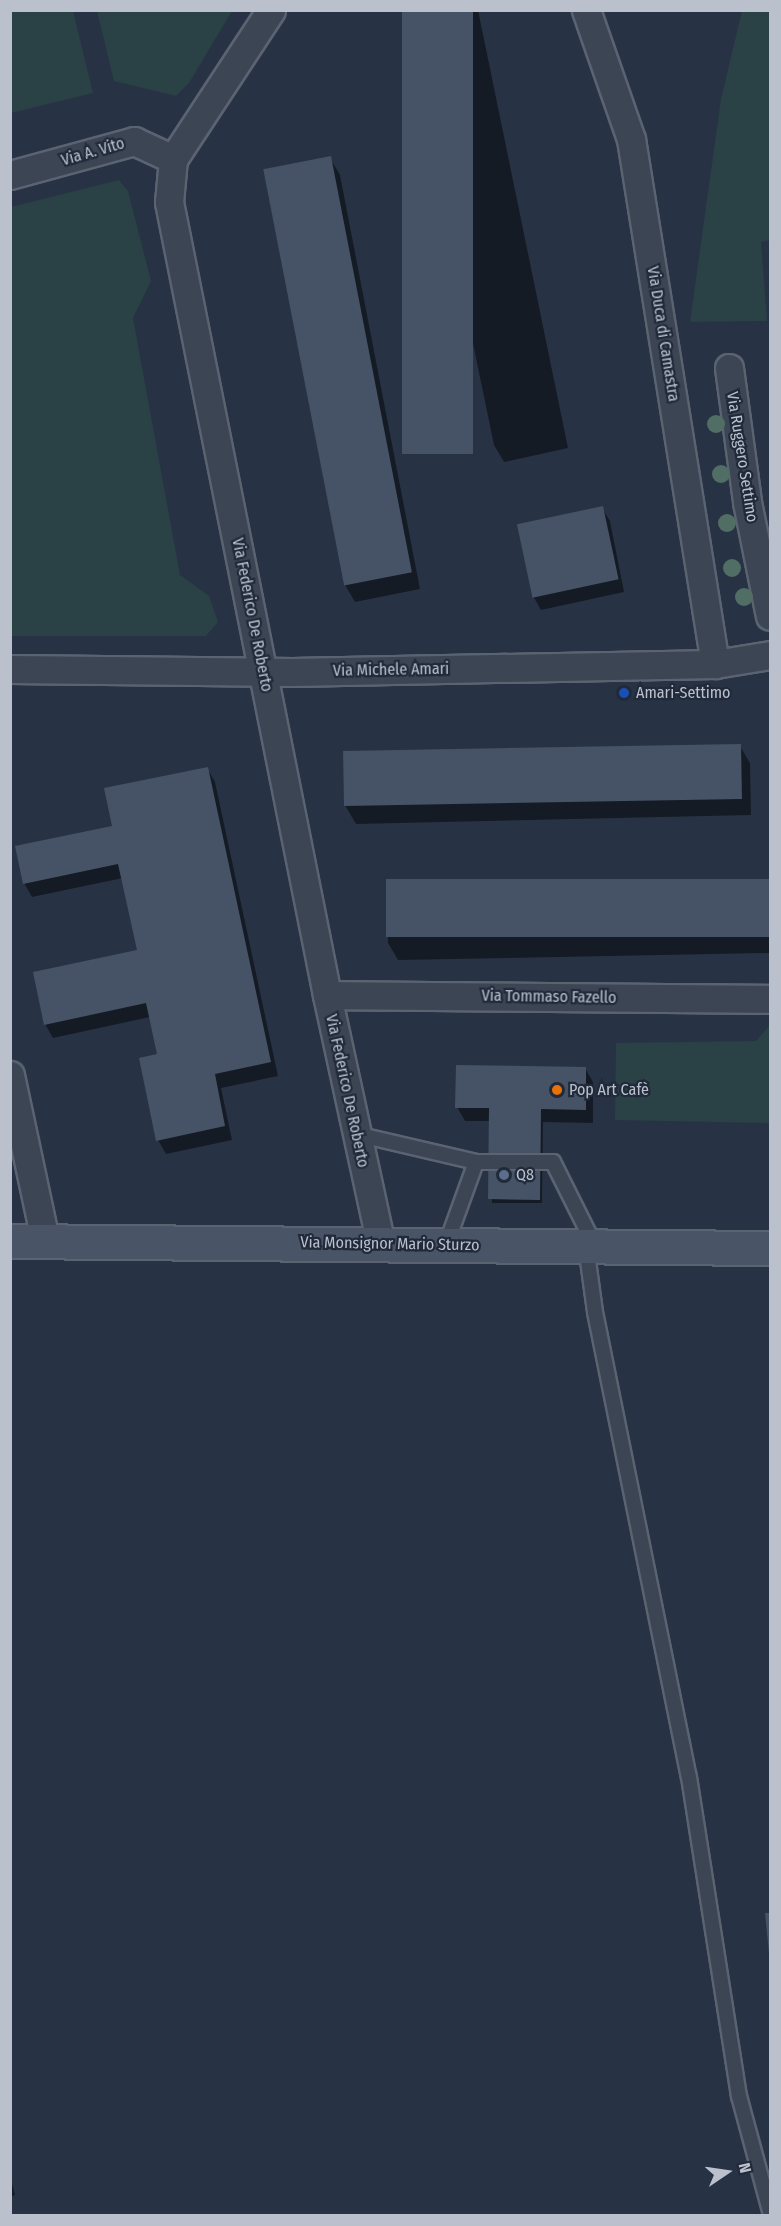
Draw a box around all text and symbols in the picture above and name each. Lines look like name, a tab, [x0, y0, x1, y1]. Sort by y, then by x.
street label: Via A. Vito	[59, 134, 127, 170]
street label: Via Duca di Camastra	[643, 265, 683, 403]
street label: Via Ruggero Settimo	[722, 390, 762, 524]
street label: Via Federico De Roberto	[228, 536, 276, 694]
street label: Via Michele Amari	[333, 659, 449, 681]
place label: Amari-Settimo	[636, 683, 730, 703]
marker: Amari-Settimo	[617, 686, 631, 700]
street label: Via Tommaso Fazello	[481, 986, 617, 1008]
street label: Via Federico De Roberto	[321, 1013, 373, 1169]
place label: Pop Art Cafè	[569, 1080, 649, 1100]
marker: Pop Art Cafè	[550, 1083, 564, 1097]
place label: Q8	[516, 1165, 534, 1185]
marker: Q8	[497, 1168, 511, 1182]
street label: Via Monsignor Mario Sturzo	[300, 1233, 480, 1255]
north arrow	[697, 2142, 757, 2202]
text: N	[735, 2161, 755, 2175]

